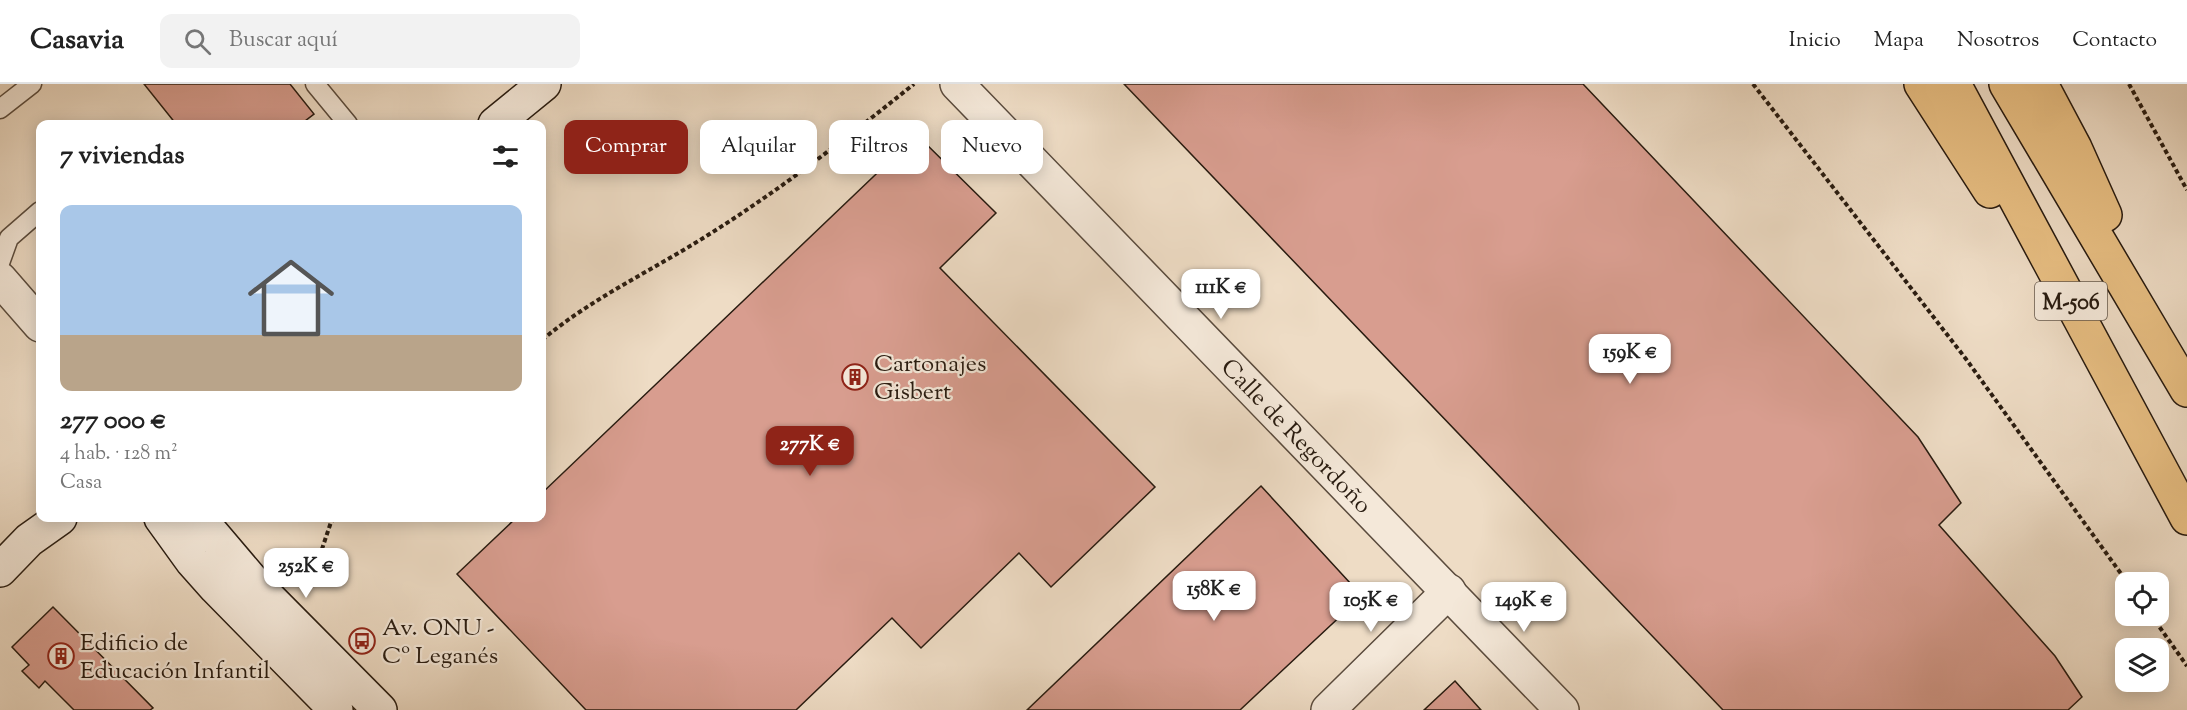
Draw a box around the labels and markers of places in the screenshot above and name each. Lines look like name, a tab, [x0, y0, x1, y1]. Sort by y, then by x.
pin: 111K €	[1172, 269, 1270, 320]
pin: 159K €	[1581, 334, 1679, 385]
place label: Cartonajes Gisbert	[874, 348, 986, 410]
building icon: Cartonajes Gisbert	[840, 362, 870, 392]
pin: 277K €	[761, 426, 859, 477]
pin: 252K €	[257, 548, 355, 599]
pin: 158K €	[1165, 571, 1263, 622]
pin: 105K €	[1322, 582, 1420, 633]
pin: 149K €	[1475, 582, 1573, 633]
place label: Av. ONU - Cº Leganés	[382, 612, 498, 674]
bus stop icon: Av. ONU - Cº Leganés	[347, 626, 377, 656]
place label: Edificio de Educación Infantil	[80, 627, 271, 689]
building icon: Edificio de Educación Infantil	[46, 641, 76, 671]

